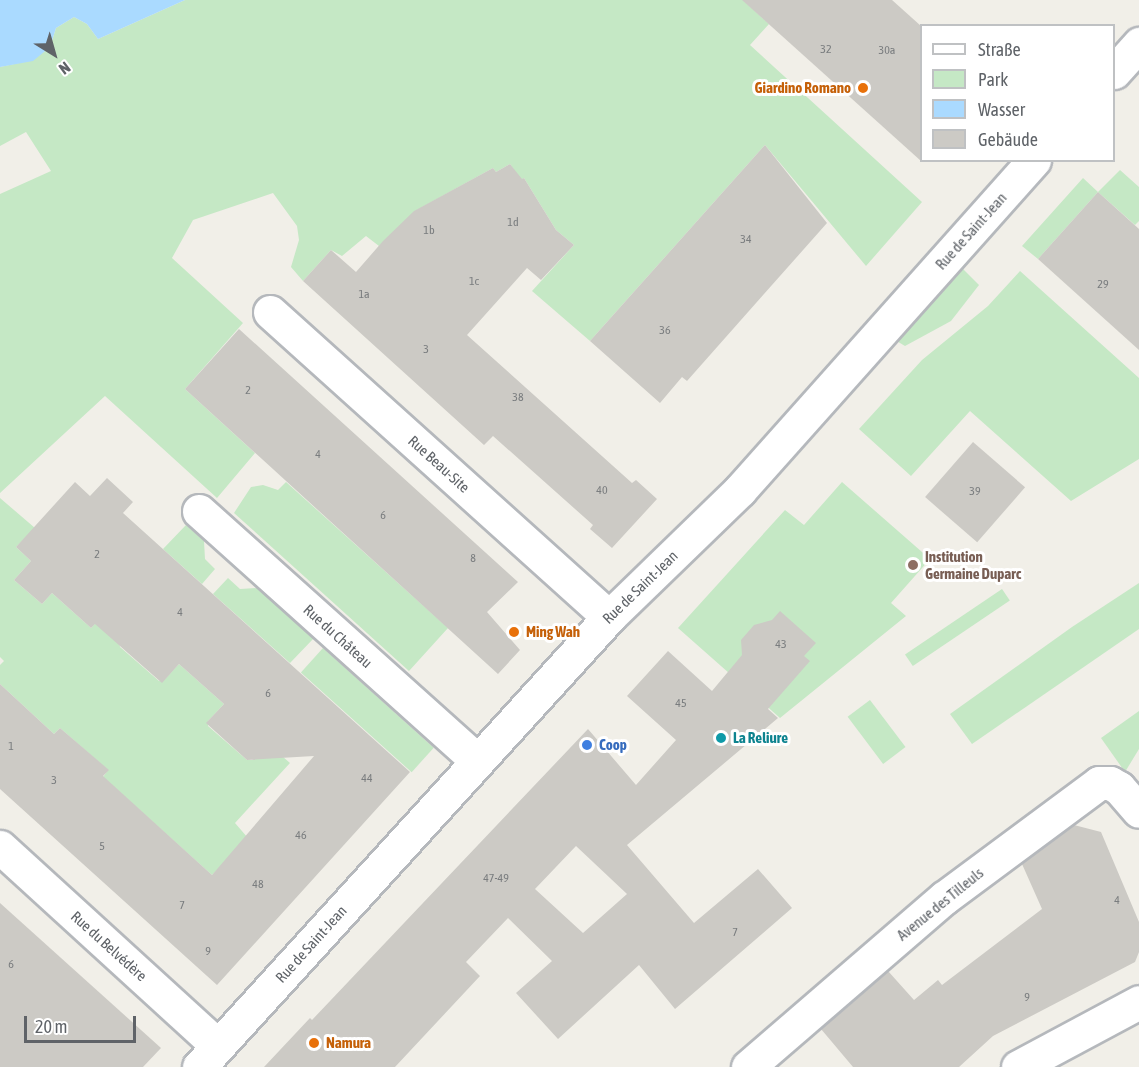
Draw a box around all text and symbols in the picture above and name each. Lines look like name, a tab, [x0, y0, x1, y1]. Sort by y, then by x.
north arrow	[24, 24, 84, 84]
legend	[920, 24, 1115, 162]
text: Straße	[978, 39, 1021, 60]
house number: 32	[820, 43, 832, 57]
house number: 30a	[879, 44, 895, 58]
text: N	[56, 58, 74, 78]
text: Park	[978, 69, 1008, 90]
place label: Giardino Romano	[755, 79, 851, 97]
marker: Giardino Romano	[856, 81, 870, 95]
text: Wasser	[978, 99, 1025, 120]
text: Gebäude	[978, 129, 1038, 150]
street label: Rue de Saint-Jean	[932, 189, 1010, 273]
house number: 1d	[507, 216, 519, 230]
house number: 1b	[423, 224, 435, 238]
house number: 34	[740, 233, 752, 247]
house number: 1c	[469, 275, 479, 289]
house number: 29	[1097, 278, 1109, 292]
house number: 1a	[358, 288, 370, 302]
house number: 36	[659, 324, 671, 338]
house number: 3	[423, 343, 429, 357]
house number: 2	[245, 384, 251, 398]
house number: 38	[512, 391, 524, 405]
street label: Rue Beau-Site	[405, 432, 473, 496]
house number: 4	[315, 448, 321, 462]
house number: 40	[596, 484, 608, 498]
house number: 39	[969, 485, 981, 499]
house number: 6	[380, 509, 386, 523]
street label: Rue de Saint-Jean	[599, 547, 681, 627]
place label: Institution Germaine Duparc	[925, 547, 1021, 582]
house number: 2	[94, 548, 100, 562]
house number: 8	[470, 552, 476, 566]
marker: Institution Germaine Duparc	[906, 558, 920, 572]
street label: Rue du Château	[300, 600, 376, 672]
house number: 4	[177, 606, 183, 620]
place label: Ming Wah	[526, 623, 580, 641]
marker: Ming Wah	[507, 625, 521, 639]
house number: 43	[775, 638, 787, 652]
house number: 6	[265, 687, 271, 701]
house number: 45	[675, 697, 687, 711]
place label: La Reliure	[733, 729, 788, 747]
marker: La Reliure	[714, 731, 728, 745]
place label: Coop	[599, 736, 627, 754]
marker: Coop	[580, 738, 594, 752]
house number: 1	[8, 740, 14, 754]
house number: 44	[361, 772, 373, 786]
house number: 3	[51, 774, 57, 788]
house number: 46	[295, 829, 307, 843]
house number: 5	[99, 840, 105, 854]
street label: Avenue des Tilleuls	[893, 864, 987, 944]
house number: 47-49	[483, 872, 509, 886]
house number: 48	[252, 878, 264, 892]
house number: 4	[1114, 894, 1120, 908]
house number: 7	[179, 899, 185, 913]
street label: Rue de Saint-Jean	[272, 902, 350, 986]
street label: Rue du Belvédère	[67, 907, 151, 985]
house number: 7	[732, 926, 738, 940]
house number: 9	[205, 945, 211, 959]
house number: 6	[8, 958, 14, 972]
house number: 9	[1024, 991, 1030, 1005]
scale bar	[27, 1004, 140, 1042]
text: 20 m	[35, 1016, 67, 1037]
place label: Namura	[326, 1034, 371, 1052]
marker: Namura	[307, 1036, 321, 1050]

